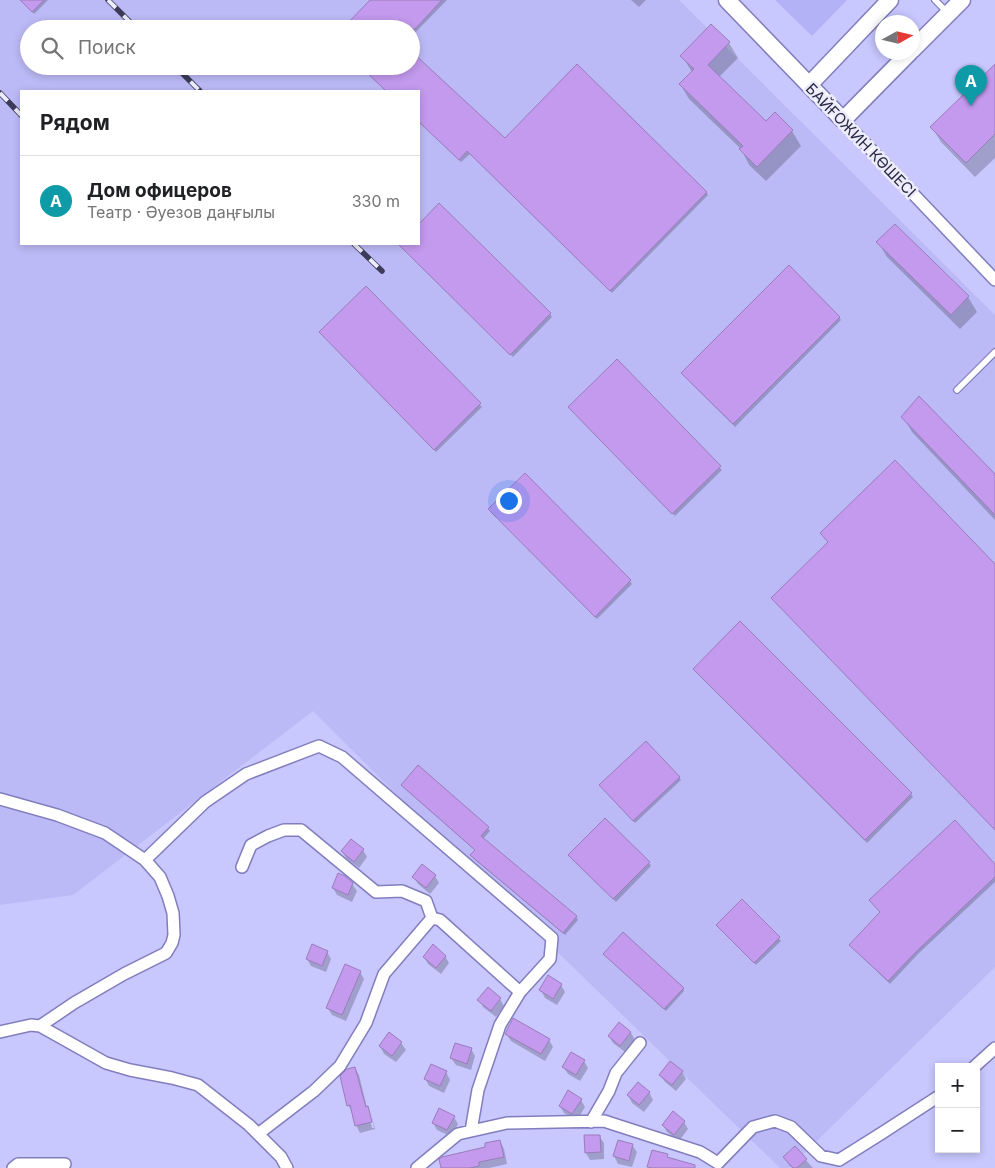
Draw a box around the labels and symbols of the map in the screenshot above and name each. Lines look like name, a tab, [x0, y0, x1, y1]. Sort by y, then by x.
north arrow	[875, 15, 920, 60]
pin: A	[955, 65, 987, 106]
street label: БАЙҒОЖИН КӨШЕСІ	[802, 79, 920, 201]
your location	[496, 488, 522, 514]

